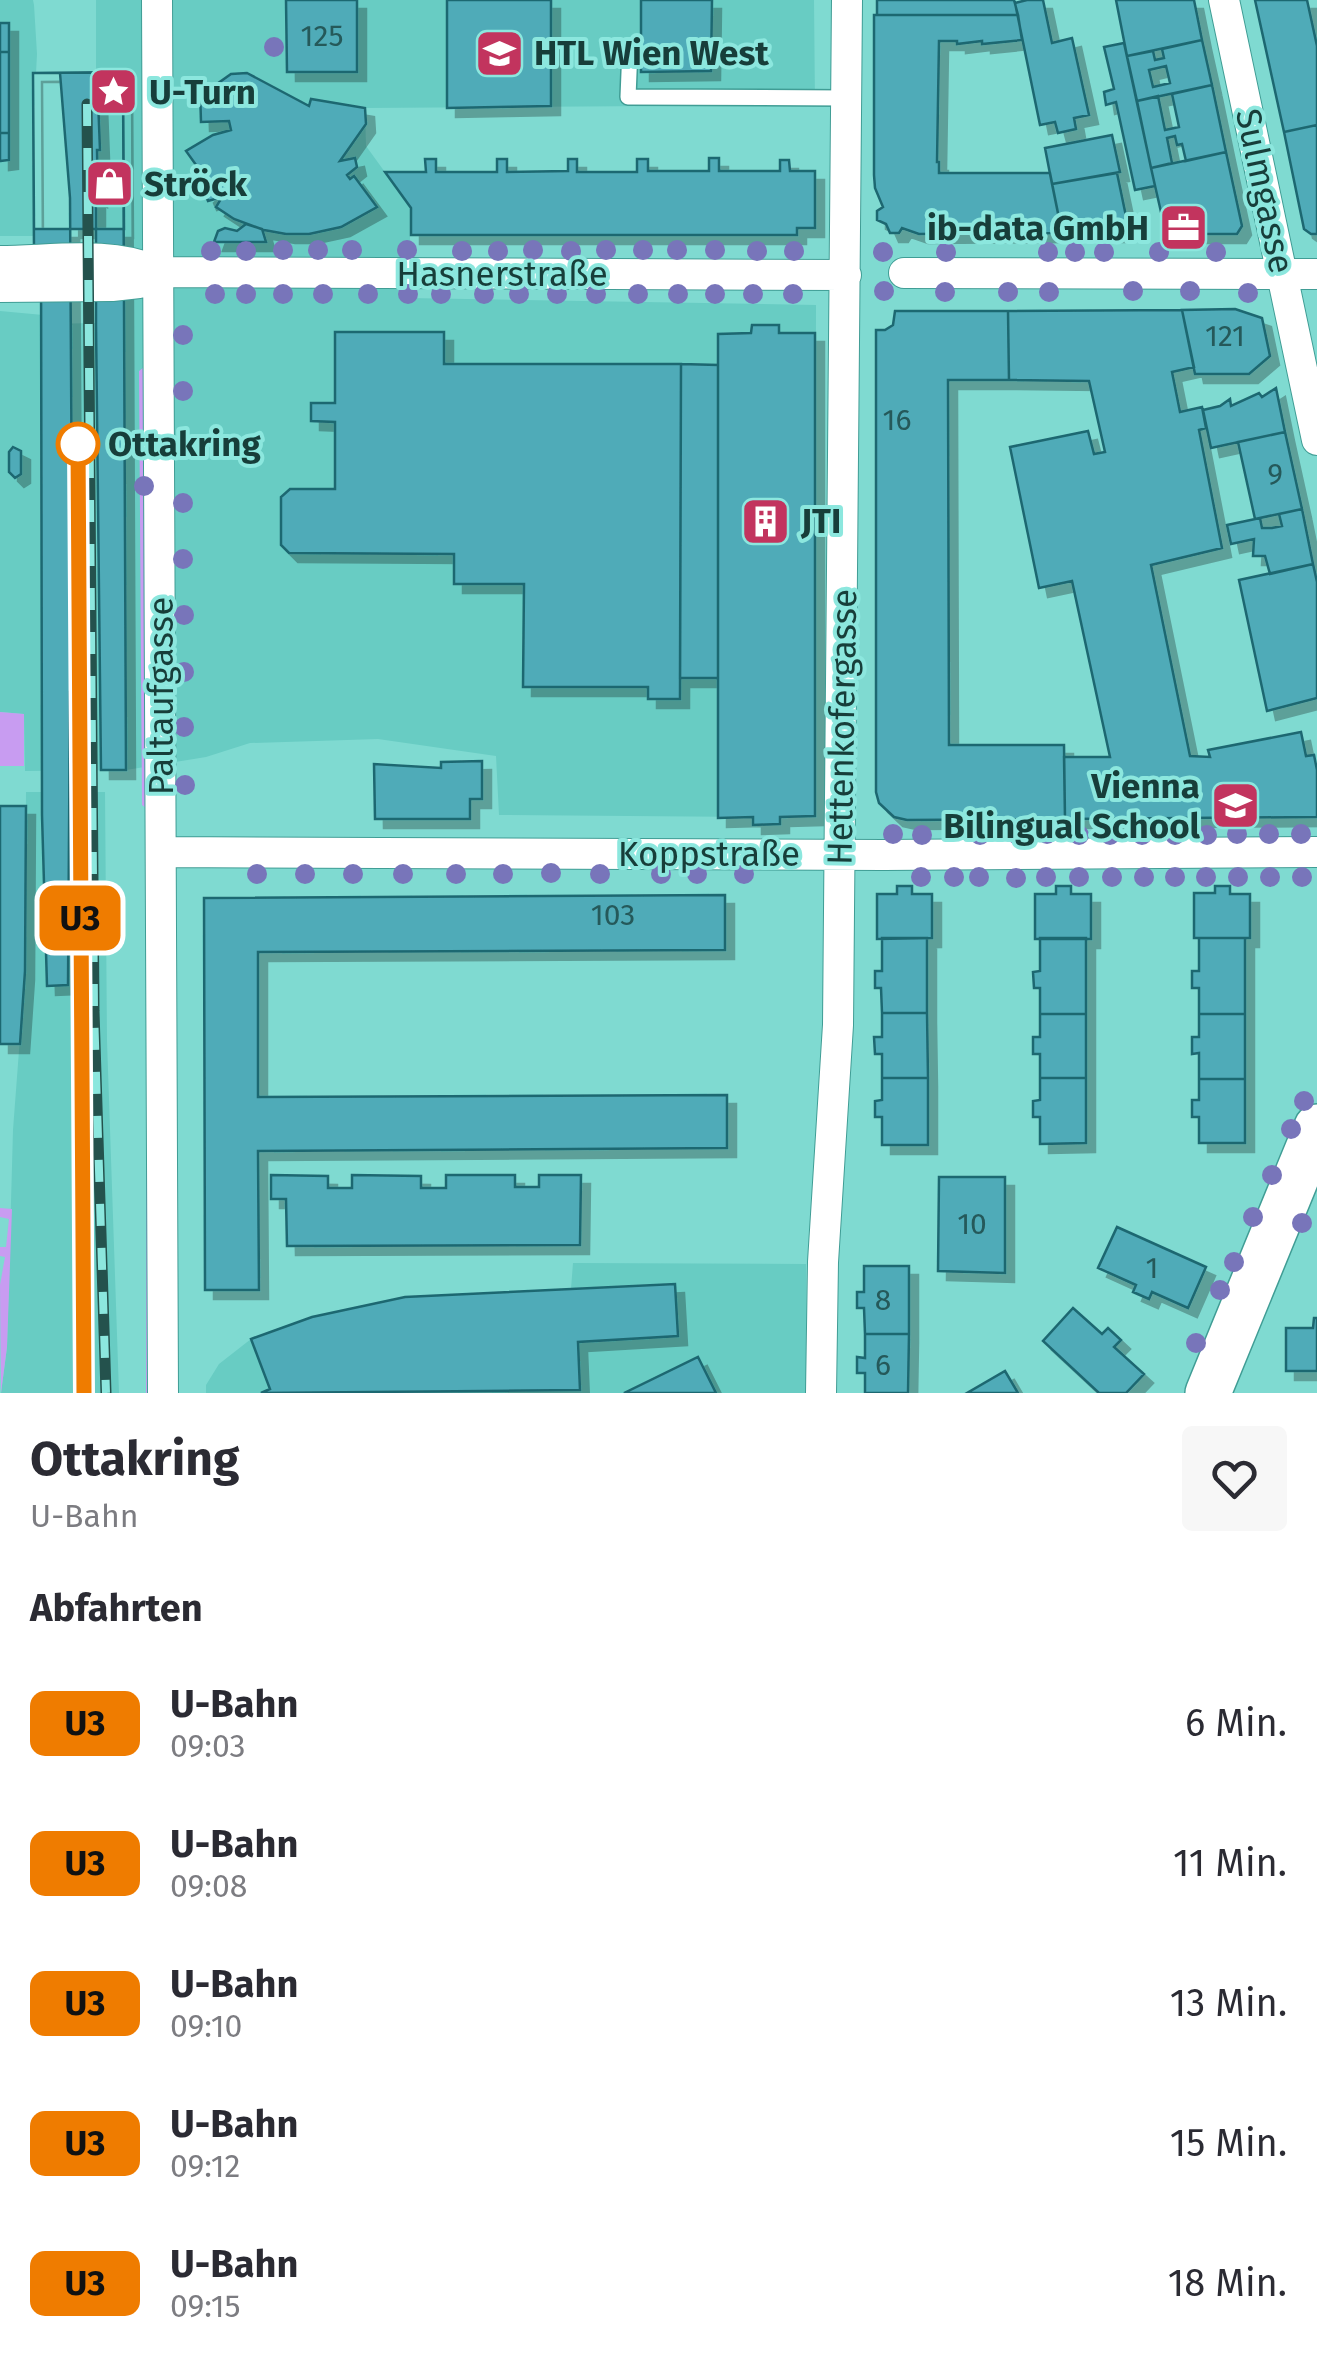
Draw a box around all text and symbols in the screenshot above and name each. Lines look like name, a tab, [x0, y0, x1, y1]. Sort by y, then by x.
house number: 125	[301, 18, 343, 54]
school or university icon: HTL Wien West	[473, 27, 525, 79]
place label: HTL Wien West	[534, 32, 769, 74]
place icon: U-Turn	[88, 66, 140, 118]
place label: U-Turn	[149, 71, 256, 113]
street label: Sulmgasse	[1227, 105, 1303, 277]
shop icon: Ströck	[83, 158, 135, 210]
place label: Ströck	[144, 163, 248, 205]
office icon: ib-data GmbH	[1158, 202, 1210, 254]
place label: ib-data GmbH	[927, 207, 1149, 249]
street label: Hasnerstraße	[396, 253, 608, 295]
house number: 121	[1205, 318, 1245, 354]
house number: 16	[883, 402, 911, 438]
marker: Ottakring	[57, 423, 99, 465]
place label: Ottakring	[108, 423, 261, 465]
house number: 9	[1267, 456, 1283, 492]
building icon: JTI	[740, 495, 792, 547]
place label: JTI	[800, 500, 841, 542]
street label: Hettenkofergasse	[819, 588, 865, 866]
street label: Paltaufgasse	[140, 597, 182, 795]
place label: Vienna Bilingual School	[943, 765, 1201, 847]
school or university icon: Vienna Bilingual School	[1209, 780, 1261, 832]
street label: Koppstraße	[618, 833, 800, 875]
line badge: U3	[35, 886, 125, 950]
text: U3	[60, 897, 101, 939]
house number: 103	[591, 897, 635, 933]
house number: 10	[957, 1206, 987, 1242]
house number: 1	[1146, 1250, 1159, 1286]
house number: 8	[875, 1282, 891, 1318]
house number: 6	[875, 1347, 891, 1383]
button: heart	[1182, 1426, 1287, 1531]
text: Ottakring	[30, 1430, 239, 1488]
text: U-Bahn	[30, 1497, 138, 1535]
text: Abfahrten	[30, 1585, 203, 1631]
text: U-Bahn	[170, 1681, 298, 1727]
text: 6 Min.	[1185, 1700, 1287, 1746]
text: U3	[65, 1702, 106, 1744]
text: 09:03	[170, 1727, 246, 1765]
text: U-Bahn	[170, 1821, 298, 1867]
text: 11 Min.	[1173, 1840, 1287, 1886]
text: U3	[65, 1842, 106, 1884]
text: 09:08	[170, 1867, 248, 1905]
text: U-Bahn	[170, 1961, 298, 2007]
text: 13 Min.	[1170, 1980, 1287, 2026]
text: U3	[65, 1982, 106, 2024]
text: 09:10	[170, 2007, 242, 2045]
text: U-Bahn	[170, 2101, 298, 2147]
text: 15 Min.	[1170, 2120, 1287, 2166]
text: U3	[65, 2122, 106, 2164]
text: 09:12	[170, 2147, 240, 2185]
text: U-Bahn	[170, 2241, 298, 2287]
text: 18 Min.	[1168, 2260, 1287, 2306]
text: U3	[65, 2262, 106, 2304]
text: 09:15	[170, 2287, 241, 2325]

